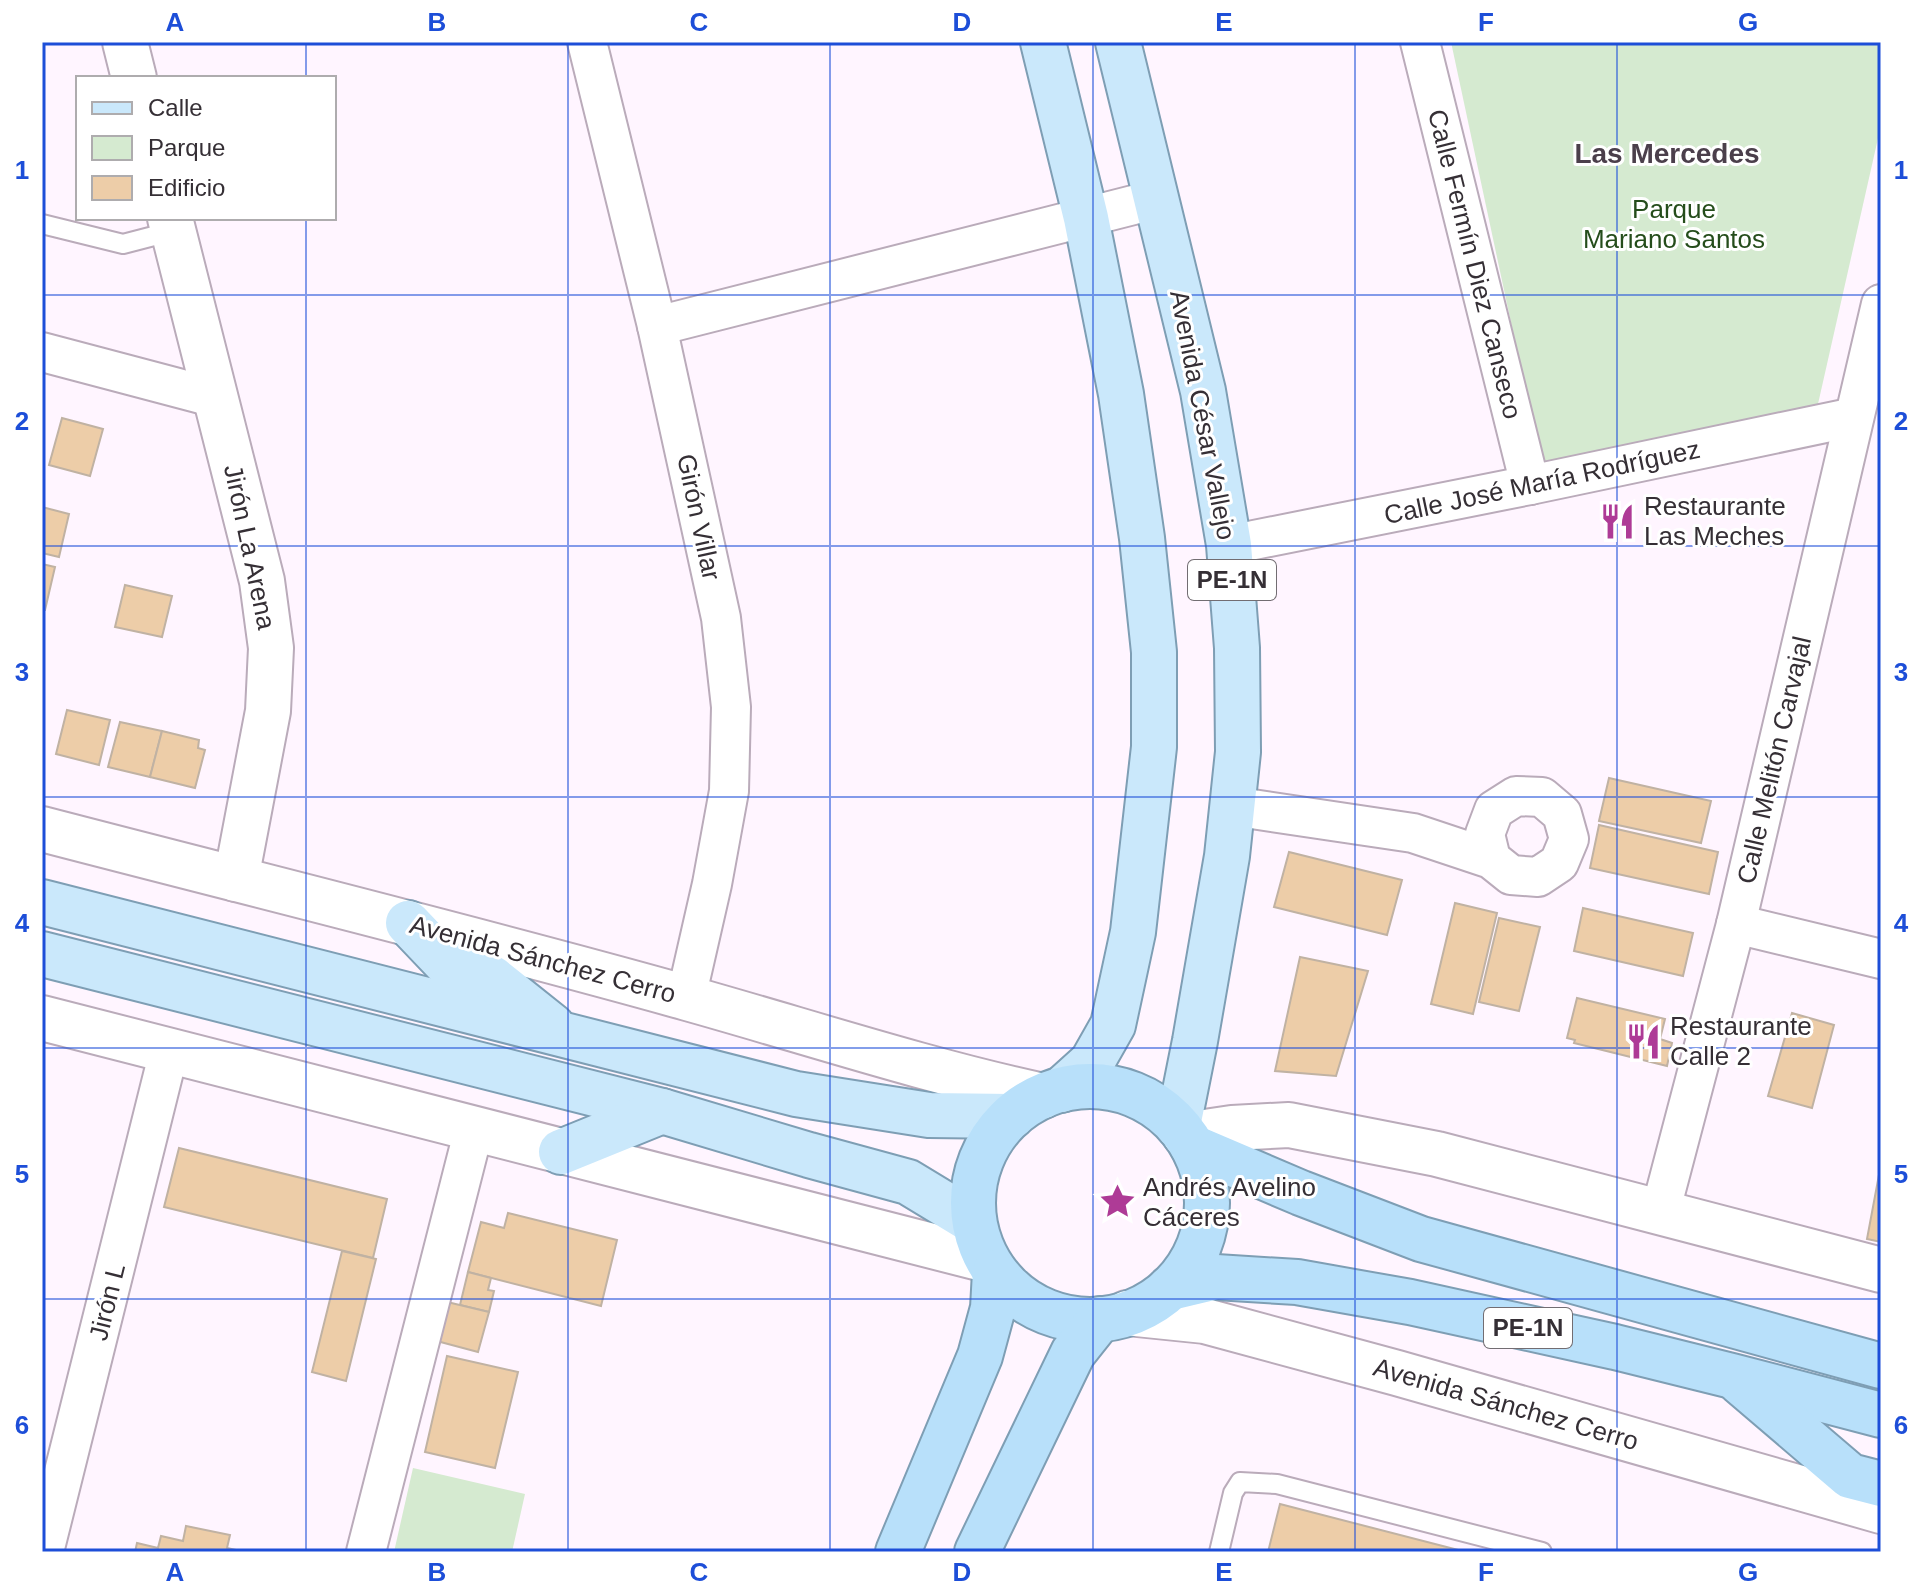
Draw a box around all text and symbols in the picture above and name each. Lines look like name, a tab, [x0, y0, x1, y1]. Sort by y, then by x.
text: A	[166, 7, 185, 37]
text: B	[428, 7, 446, 37]
text: C	[690, 7, 709, 37]
text: D	[953, 7, 971, 37]
text: E	[1215, 7, 1233, 37]
text: F	[1478, 7, 1494, 37]
text: G	[1738, 7, 1758, 37]
legend	[76, 76, 336, 220]
text: Calle	[148, 94, 203, 121]
street label: Calle Fermín Diez Canseco	[1422, 106, 1528, 422]
text: Parque	[148, 134, 225, 161]
district label: Las Mercedes	[1574, 138, 1760, 169]
text: 1	[15, 155, 29, 185]
text: 1	[1894, 155, 1908, 185]
text: Edificio	[148, 174, 225, 201]
park label: Parque Mariano Santos	[1583, 194, 1765, 254]
street label: Avenida César Vallejo	[1164, 288, 1242, 542]
text: 2	[15, 406, 29, 436]
text: 2	[1894, 406, 1908, 436]
street label: Calle José María Rodríguez	[1381, 434, 1703, 530]
street label: Girón Villar	[671, 451, 727, 583]
street label: Jirón La Arena	[218, 462, 282, 633]
place label: Restaurante Las Meches	[1644, 491, 1786, 551]
restaurant icon: Restaurante Las Meches	[1599, 502, 1637, 540]
road number: PE-1N	[1188, 560, 1276, 600]
street label: Calle Melitón Carvajal	[1731, 633, 1817, 887]
text: 3	[15, 657, 29, 687]
text: 3	[1894, 657, 1908, 687]
text: 4	[15, 908, 30, 938]
text: 4	[1894, 908, 1909, 938]
street label: Avenida Sánchez Cerro	[407, 909, 679, 1009]
place label: Restaurante Calle 2	[1670, 1011, 1812, 1071]
restaurant icon: Restaurante Calle 2	[1625, 1022, 1663, 1060]
text: 5	[15, 1159, 29, 1189]
text: 5	[1894, 1159, 1908, 1189]
place label: Andrés Avelino Cáceres	[1143, 1172, 1316, 1232]
place icon: Andrés Avelino Cáceres	[1098, 1183, 1136, 1221]
street label: Jirón L	[83, 1261, 131, 1343]
road number: PE-1N	[1484, 1308, 1572, 1348]
street label: Avenida Sánchez Cerro	[1370, 1352, 1642, 1456]
text: 6	[15, 1410, 29, 1440]
text: 6	[1894, 1410, 1908, 1440]
text: A	[166, 1557, 185, 1587]
text: B	[428, 1557, 446, 1587]
text: C	[690, 1557, 709, 1587]
text: D	[953, 1557, 971, 1587]
text: E	[1215, 1557, 1233, 1587]
text: F	[1478, 1557, 1494, 1587]
text: G	[1738, 1557, 1758, 1587]

